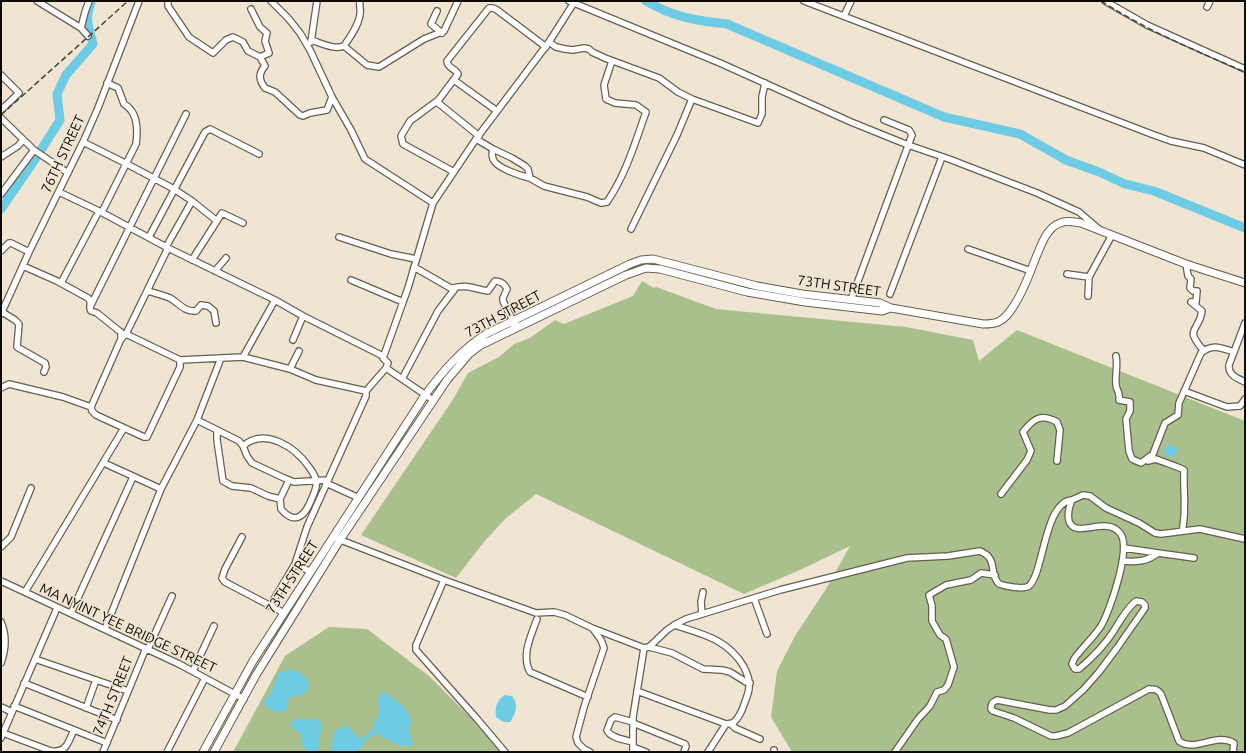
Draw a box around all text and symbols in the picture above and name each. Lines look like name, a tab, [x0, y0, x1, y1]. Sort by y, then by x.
street label: 76TH STREET	[38, 112, 88, 196]
street label: 73TH STREET	[796, 272, 882, 300]
street label: 73TH STREET	[462, 287, 544, 341]
street label: 73TH STREET	[262, 537, 322, 617]
street label: MA NYINT YEE BRIDGE STREET	[37, 580, 219, 676]
street label: 74TH STREET	[90, 654, 136, 738]

